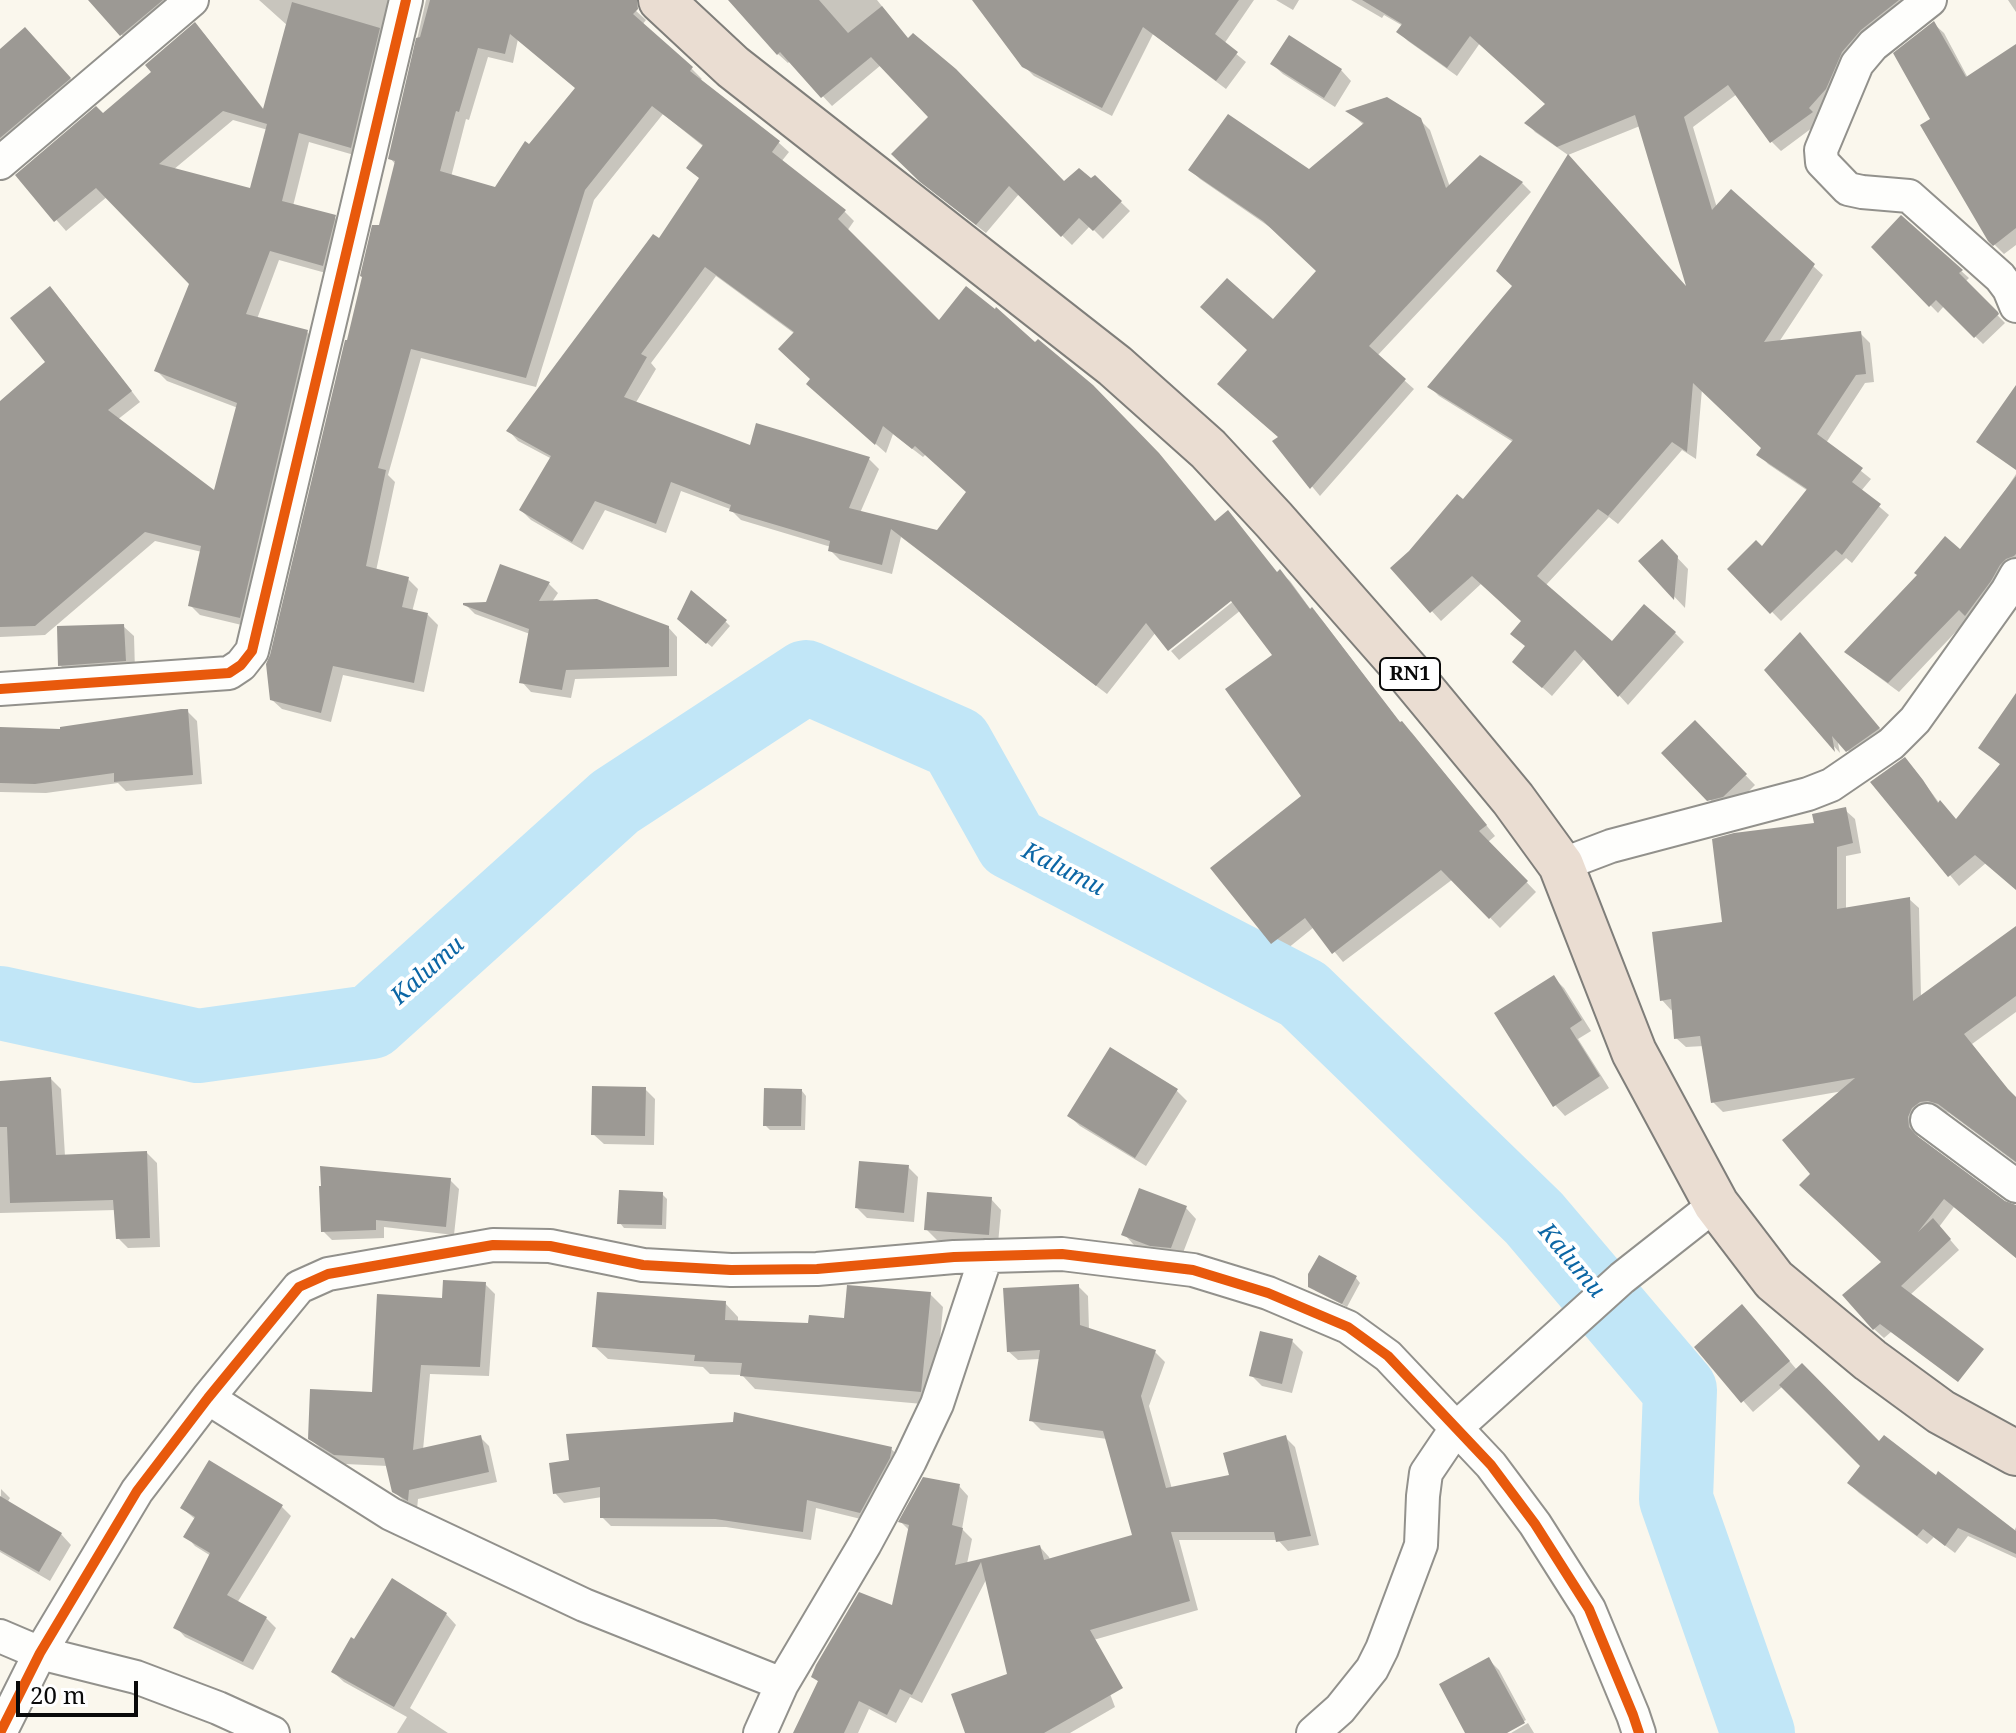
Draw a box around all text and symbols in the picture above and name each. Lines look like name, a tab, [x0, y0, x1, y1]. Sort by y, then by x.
road number: RN1	[1380, 658, 1440, 690]
water label: Kalumu	[1017, 837, 1109, 903]
water label: Kalumu	[386, 931, 470, 1011]
water label: Kalumu	[1532, 1218, 1610, 1304]
scale bar	[20, 1665, 142, 1715]
text: 20 m	[30, 1678, 86, 1711]

